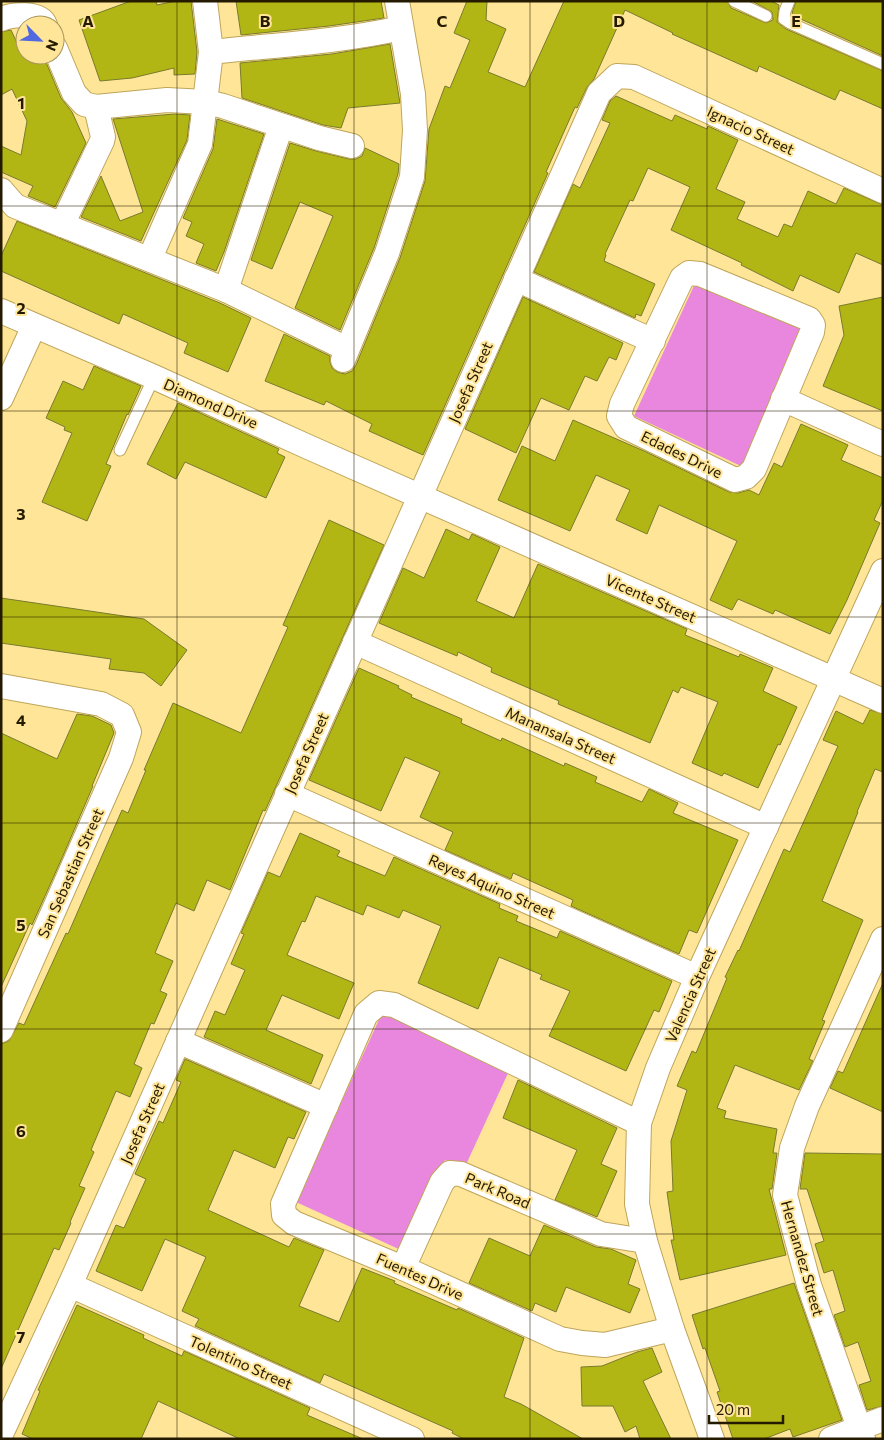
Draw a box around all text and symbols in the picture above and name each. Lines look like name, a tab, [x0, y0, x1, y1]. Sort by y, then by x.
text: A	[82, 11, 94, 30]
text: B	[260, 11, 271, 30]
text: C	[437, 11, 448, 30]
text: D	[613, 11, 625, 30]
text: E	[791, 11, 801, 30]
north arrow	[15, 15, 65, 65]
text: N	[42, 37, 62, 54]
text: 1	[17, 93, 25, 112]
street label: Ignacio Street	[704, 102, 798, 158]
text: 2	[16, 298, 26, 317]
street label: Josefa Street	[444, 339, 496, 425]
street label: Diamond Drive	[161, 374, 261, 432]
street label: Edades Drive	[639, 427, 726, 481]
text: 3	[16, 504, 26, 523]
street label: Vicente Street	[603, 570, 699, 626]
street label: Manansala Street	[503, 703, 619, 767]
text: 4	[16, 710, 26, 729]
street label: Josefa Street	[280, 710, 332, 796]
street label: San Sebastian Street	[33, 805, 107, 941]
street label: Reyes Aquino Street	[426, 850, 558, 922]
text: 5	[16, 915, 26, 934]
street label: Valencia Street	[661, 945, 719, 1045]
street label: Josefa Street	[116, 1080, 168, 1166]
text: 6	[16, 1121, 26, 1140]
street label: Park Road	[463, 1168, 533, 1212]
street label: Hernandez Street	[778, 1198, 828, 1318]
street label: Fuentes Drive	[374, 1249, 466, 1303]
text: 7	[17, 1327, 26, 1346]
street label: Tolentino Street	[187, 1331, 295, 1393]
scale bar	[709, 1392, 783, 1424]
text: 20 m	[716, 1400, 750, 1418]

